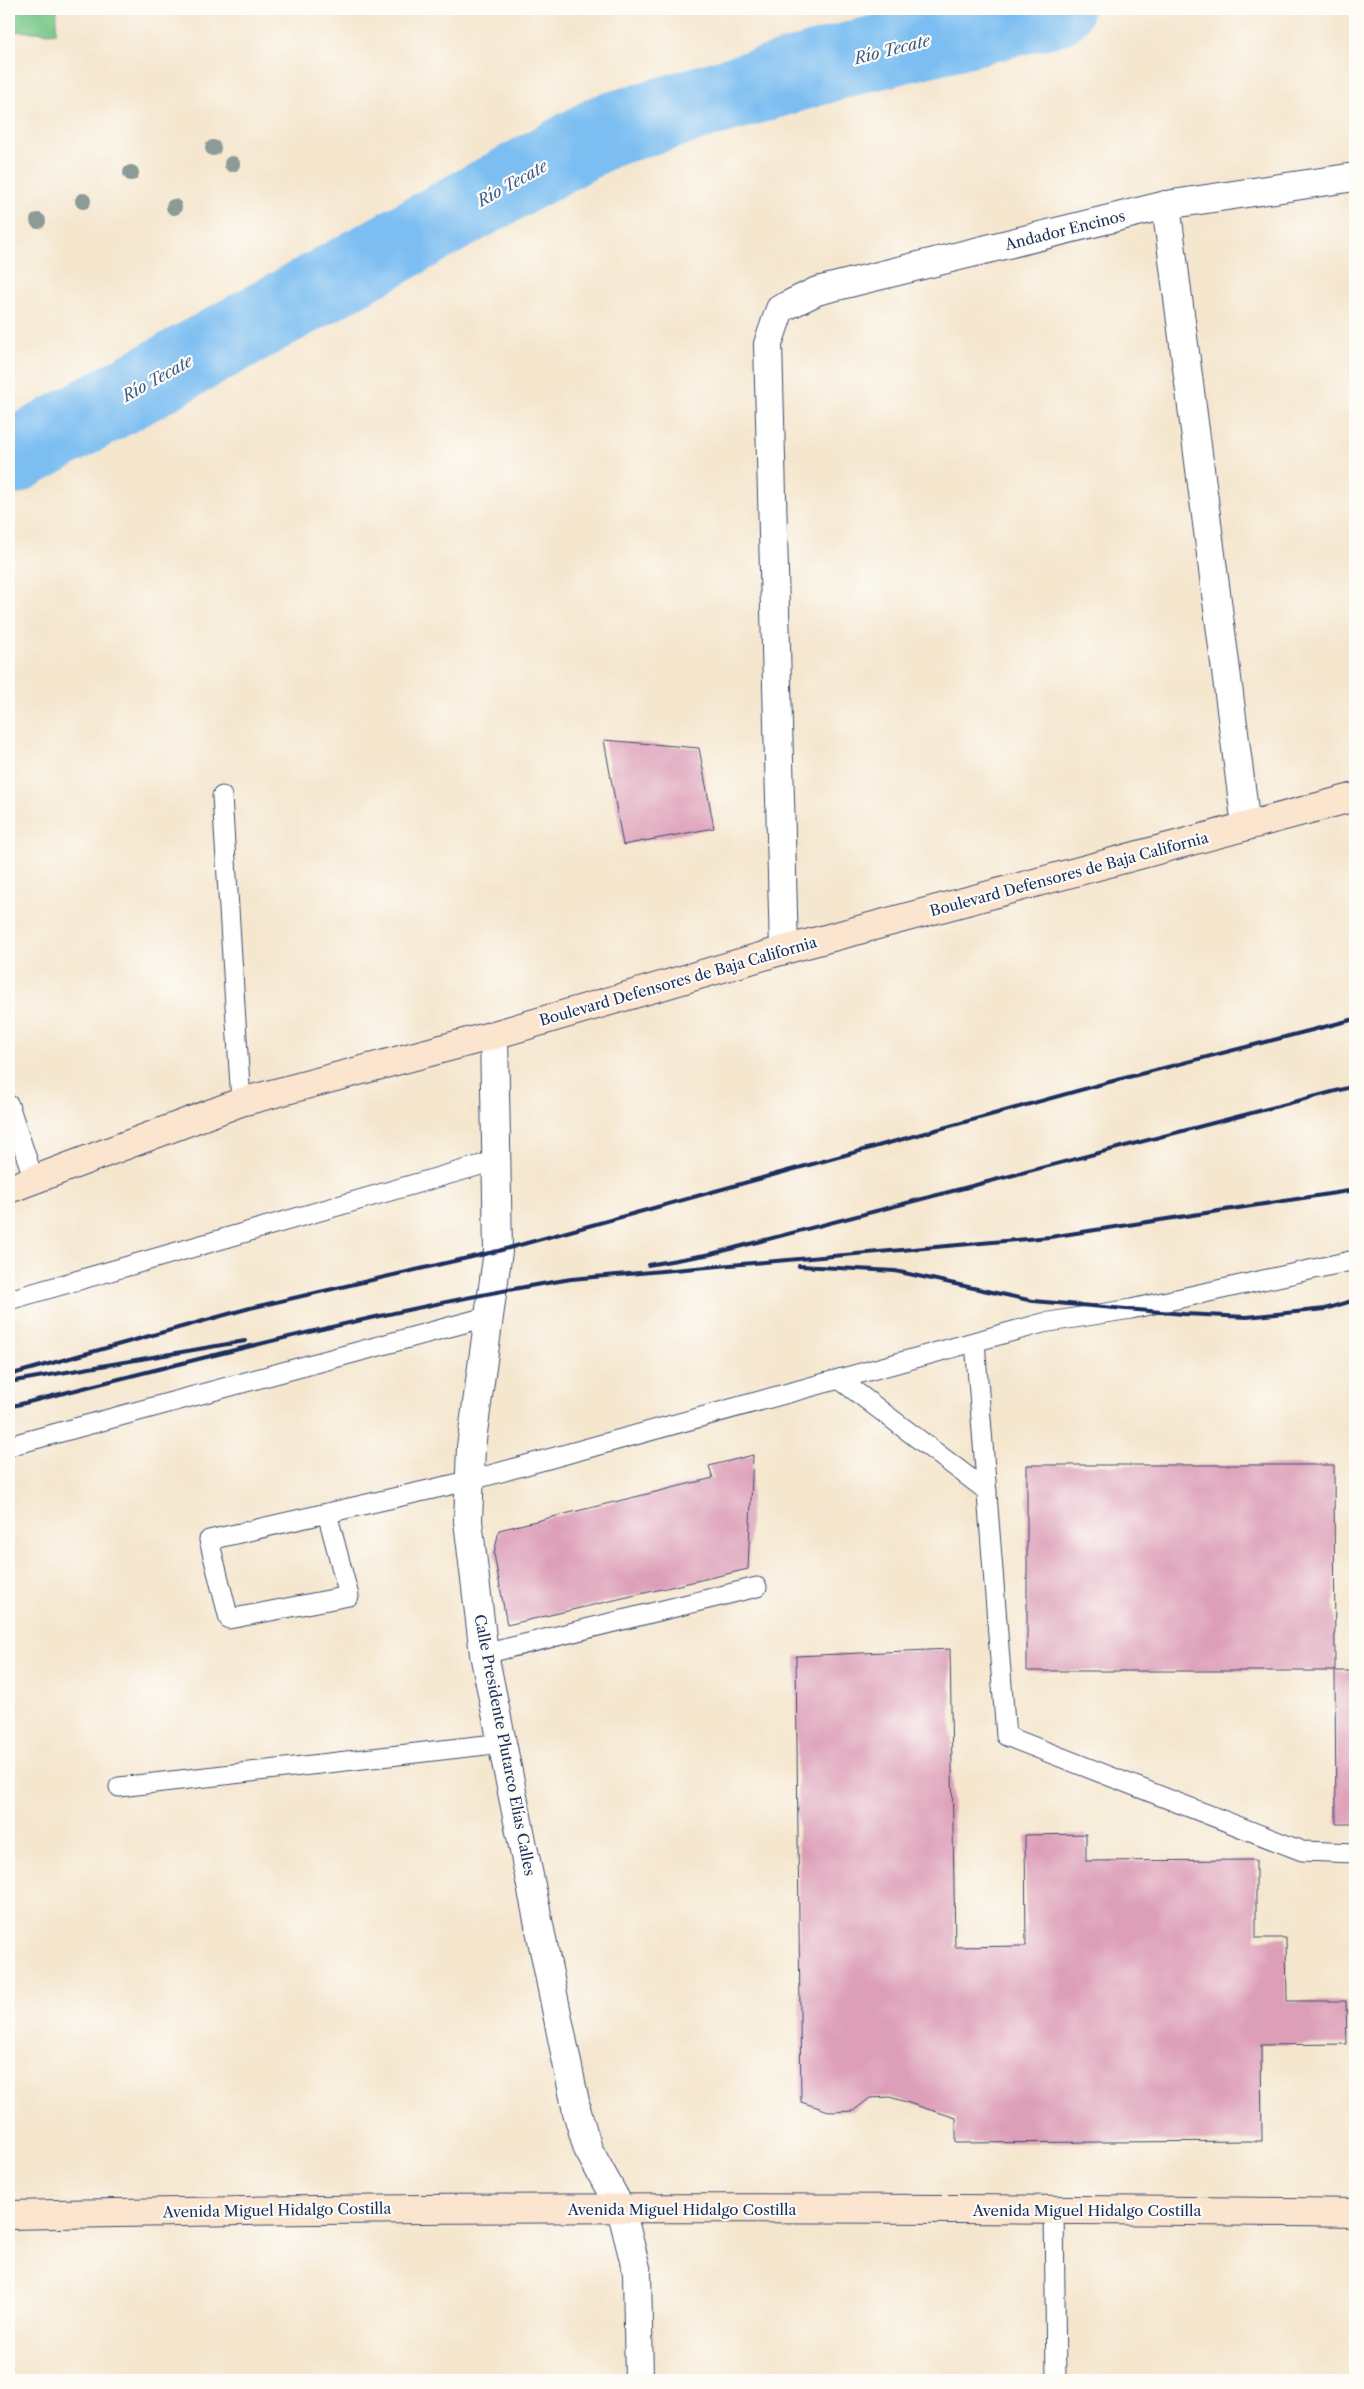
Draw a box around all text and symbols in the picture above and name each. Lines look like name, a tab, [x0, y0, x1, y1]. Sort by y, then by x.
water label: Río Tecate	[850, 30, 933, 69]
water label: Río Tecate	[472, 155, 552, 211]
street label: Andador Encinos	[1002, 206, 1127, 254]
water label: Río Tecate	[117, 350, 197, 406]
street label: Boulevard Defensores de Baja California	[928, 828, 1210, 920]
street label: Boulevard Defensores de Baja California	[537, 932, 819, 1030]
street label: Calle Presidente Plutarco Elías Calles	[470, 1613, 540, 1877]
street label: Avenida Miguel Hidalgo Costilla	[162, 2199, 392, 2222]
street label: Avenida Miguel Hidalgo Costilla	[567, 2200, 796, 2219]
street label: Avenida Miguel Hidalgo Costilla	[972, 2201, 1201, 2220]

